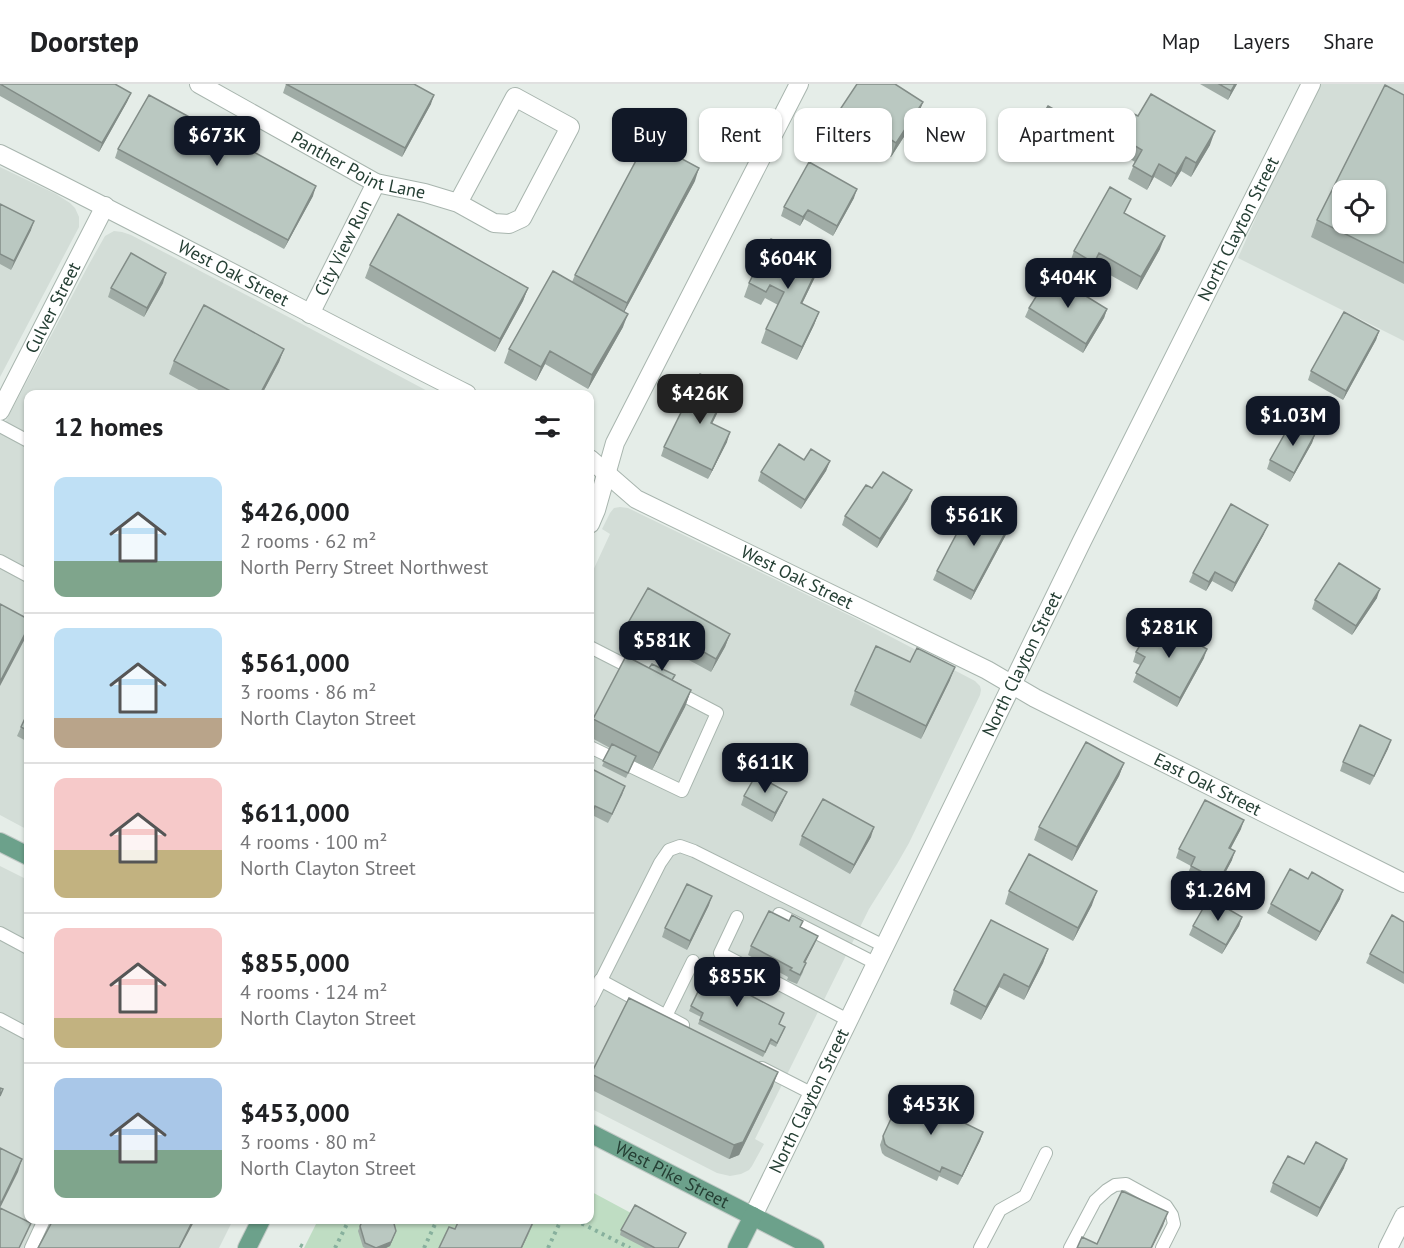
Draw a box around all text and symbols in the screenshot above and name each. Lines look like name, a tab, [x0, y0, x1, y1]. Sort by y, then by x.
text: Doorstep	[30, 23, 139, 60]
text: Map	[1162, 28, 1200, 55]
text: Layers	[1233, 28, 1290, 55]
text: Share	[1323, 28, 1374, 55]
chip: Buy	[612, 108, 687, 162]
chip: Rent	[699, 108, 782, 162]
chip: Filters	[794, 108, 892, 162]
chip: New	[904, 108, 986, 162]
chip: Apartment	[998, 108, 1136, 162]
pin: $673K	[175, 116, 259, 167]
text: $673K	[188, 122, 246, 148]
street label: Panther Point Lane	[287, 126, 428, 204]
street label: North Clayton Street	[1192, 153, 1284, 305]
map controls	[1332, 180, 1386, 234]
button: locate	[1332, 180, 1386, 234]
street label: City View Run	[309, 196, 377, 300]
street label: West Oak Street	[174, 235, 293, 311]
pin: $604K	[746, 239, 830, 290]
text: $604K	[759, 245, 817, 271]
street label: Culver Street	[20, 258, 85, 357]
pin: $404K	[1026, 258, 1110, 309]
text: $404K	[1039, 264, 1097, 290]
pin: $426K	[658, 374, 742, 425]
text: $426K	[671, 380, 729, 406]
pin: $1.03M	[1244, 396, 1342, 447]
text: $1.03M	[1260, 402, 1326, 428]
text: 12 homes	[54, 410, 163, 443]
icon: filters	[531, 410, 564, 443]
text: $426,000	[240, 495, 350, 528]
pin: $561K	[932, 496, 1016, 547]
icon: home	[102, 501, 174, 573]
text: $561K	[945, 502, 1003, 528]
text: 2 rooms · 62 m²	[240, 528, 376, 554]
street label: West Oak Street	[737, 540, 857, 614]
text: North Perry Street Northwest	[240, 554, 488, 580]
street label: North Clayton Street	[977, 588, 1067, 740]
pin: $281K	[1127, 608, 1211, 659]
text: $281K	[1140, 614, 1198, 640]
pin: $581K	[620, 621, 704, 672]
text: $581K	[633, 627, 691, 653]
text: $561,000	[240, 646, 350, 679]
icon: home	[102, 652, 174, 724]
text: 3 rooms · 86 m²	[240, 679, 376, 705]
text: North Clayton Street	[240, 705, 416, 731]
pin: $611K	[723, 743, 807, 794]
street label: East Oak Street	[1150, 748, 1265, 821]
text: $611K	[736, 749, 794, 775]
text: $611,000	[240, 796, 350, 829]
icon: home	[102, 802, 174, 874]
text: 4 rooms · 100 m²	[240, 829, 387, 855]
text: North Clayton Street	[240, 855, 416, 881]
pin: $1.26M	[1169, 871, 1267, 922]
text: $1.26M	[1185, 877, 1251, 903]
text: $855,000	[240, 946, 350, 979]
icon: home	[102, 952, 174, 1024]
pin: $855K	[695, 957, 779, 1008]
text: $855K	[708, 963, 766, 989]
text: 4 rooms · 124 m²	[240, 979, 387, 1005]
text: North Clayton Street	[240, 1005, 416, 1031]
street label: North Clayton Street	[764, 1025, 854, 1177]
pin: $453K	[889, 1085, 973, 1136]
text: $453K	[902, 1091, 960, 1117]
text: $453,000	[240, 1096, 350, 1129]
icon: home	[102, 1102, 174, 1174]
text: 3 rooms · 80 m²	[240, 1129, 376, 1155]
street label: West Pike Street	[611, 1136, 733, 1213]
text: North Clayton Street	[240, 1155, 416, 1181]

